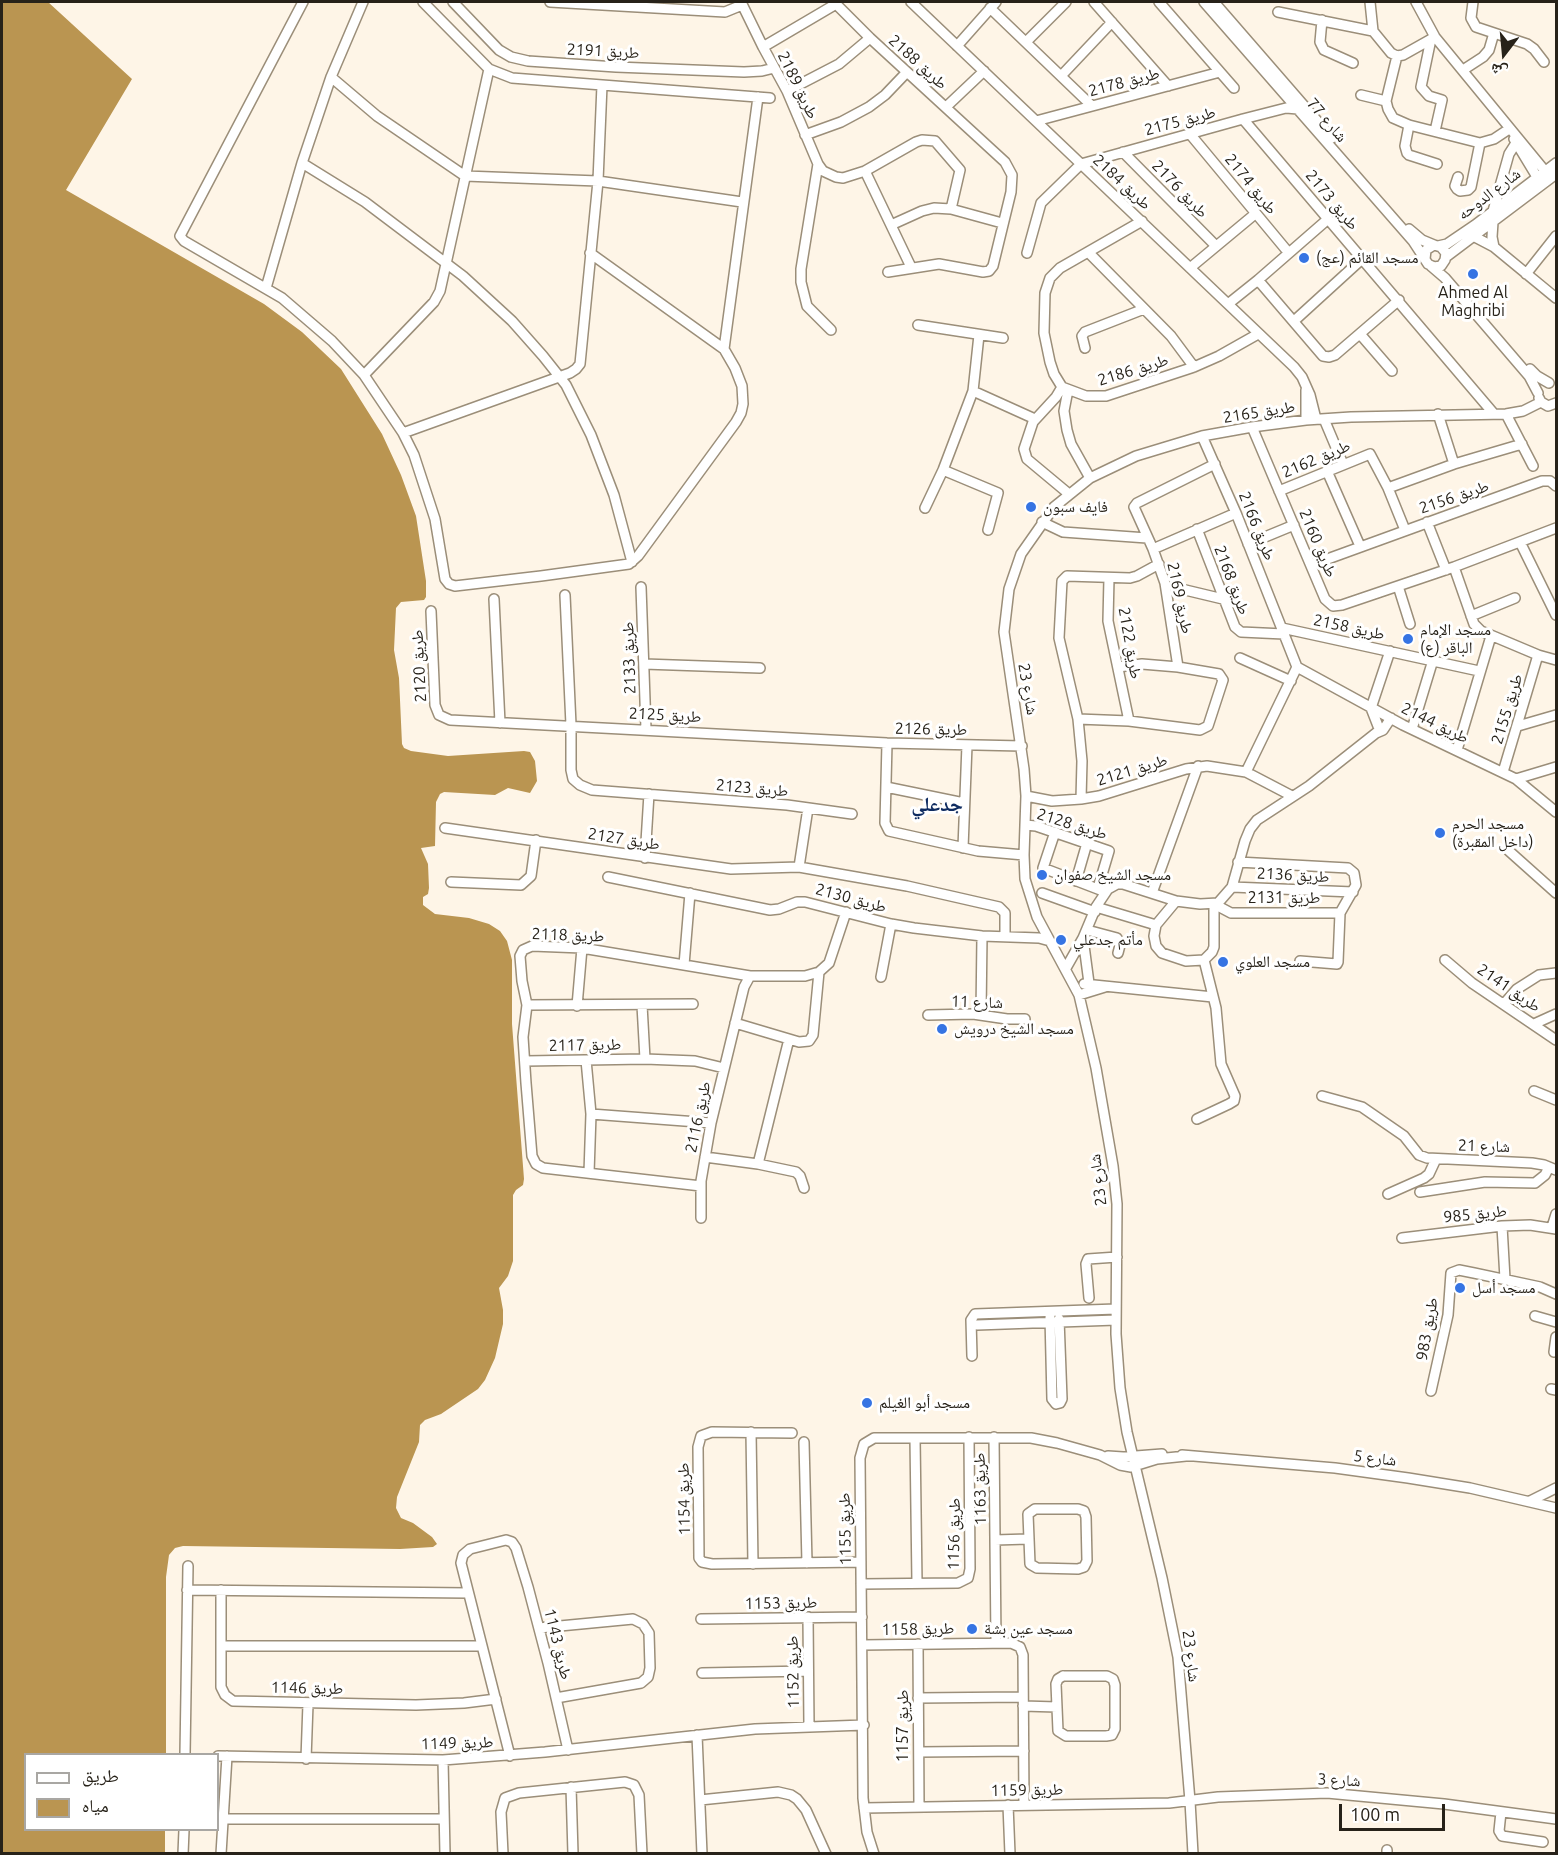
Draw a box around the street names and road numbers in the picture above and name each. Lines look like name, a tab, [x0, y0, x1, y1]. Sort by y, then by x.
street label: طريق 2188	[885, 31, 951, 93]
street label: طريق 2191	[566, 40, 640, 62]
street label: طريق 2189	[773, 48, 823, 122]
street label: طريق 2178	[1086, 63, 1162, 101]
street label: شارع 77	[1303, 94, 1351, 146]
street label: طريق 2175	[1142, 102, 1218, 140]
street label: طريق 2184	[1089, 150, 1155, 214]
street label: طريق 2174	[1221, 150, 1281, 218]
street label: طريق 2176	[1148, 156, 1212, 222]
street label: شارع الدوحه	[1454, 164, 1524, 224]
street label: طريق 2173	[1301, 166, 1363, 234]
street label: طريق 2186	[1096, 350, 1170, 390]
street label: طريق 2165	[1222, 397, 1296, 427]
street label: طريق 2162	[1279, 436, 1353, 482]
street label: طريق 2156	[1417, 476, 1491, 518]
street label: طريق 2166	[1235, 489, 1279, 563]
street label: طريق 2160	[1295, 506, 1341, 580]
street label: طريق 2168	[1210, 543, 1254, 617]
street label: طريق 2169	[1163, 561, 1197, 635]
street label: طريق 2122	[1114, 606, 1146, 680]
street label: طريق 2158	[1312, 610, 1386, 644]
street label: طريق 2133	[618, 621, 640, 695]
street label: طريق 2120	[408, 629, 430, 703]
street label: شارع 23	[1014, 662, 1042, 716]
street label: طريق 2155	[1487, 672, 1527, 746]
street label: طريق 2144	[1398, 698, 1472, 748]
street label: طريق 2125	[628, 704, 702, 726]
street label: طريق 2126	[895, 719, 967, 739]
street label: طريق 2121	[1095, 750, 1169, 790]
street label: طريق 2123	[715, 775, 789, 801]
street label: طريق 2128	[1035, 804, 1109, 844]
street label: طريق 2127	[587, 824, 661, 854]
street label: طريق 2136	[1256, 864, 1330, 886]
street label: طريق 2130	[813, 879, 889, 917]
street label: طريق 2131	[1248, 888, 1320, 908]
street label: طريق 2118	[531, 924, 605, 946]
street label: طريق 2141	[1474, 960, 1544, 1016]
street label: شارع 11	[951, 991, 1003, 1013]
street label: طريق 2117	[549, 1035, 621, 1055]
street label: طريق 2116	[681, 1080, 715, 1154]
street label: شارع 21	[1458, 1135, 1510, 1157]
street label: شارع 23	[1085, 1153, 1111, 1207]
street label: طريق 985	[1442, 1201, 1508, 1227]
street label: طريق 983	[1412, 1296, 1442, 1362]
street label: شارع 5	[1352, 1446, 1398, 1470]
street label: طريق 1163	[970, 1453, 990, 1525]
street label: طريق 1154	[674, 1463, 694, 1535]
street label: طريق 1155	[835, 1493, 855, 1565]
street label: طريق 1156	[944, 1498, 964, 1570]
street label: طريق 1153	[745, 1593, 817, 1613]
street label: طريق 1143	[540, 1606, 576, 1682]
street label: طريق 1158	[882, 1619, 954, 1639]
street label: شارع 23	[1178, 1629, 1204, 1683]
street label: طريق 1152	[783, 1636, 803, 1708]
street label: طريق 1146	[271, 1678, 343, 1698]
street label: طريق 1157	[893, 1690, 913, 1762]
street label: طريق 1149	[420, 1732, 494, 1754]
street label: شارع 3	[1317, 1769, 1361, 1791]
street label: طريق 1159	[991, 1780, 1063, 1800]

